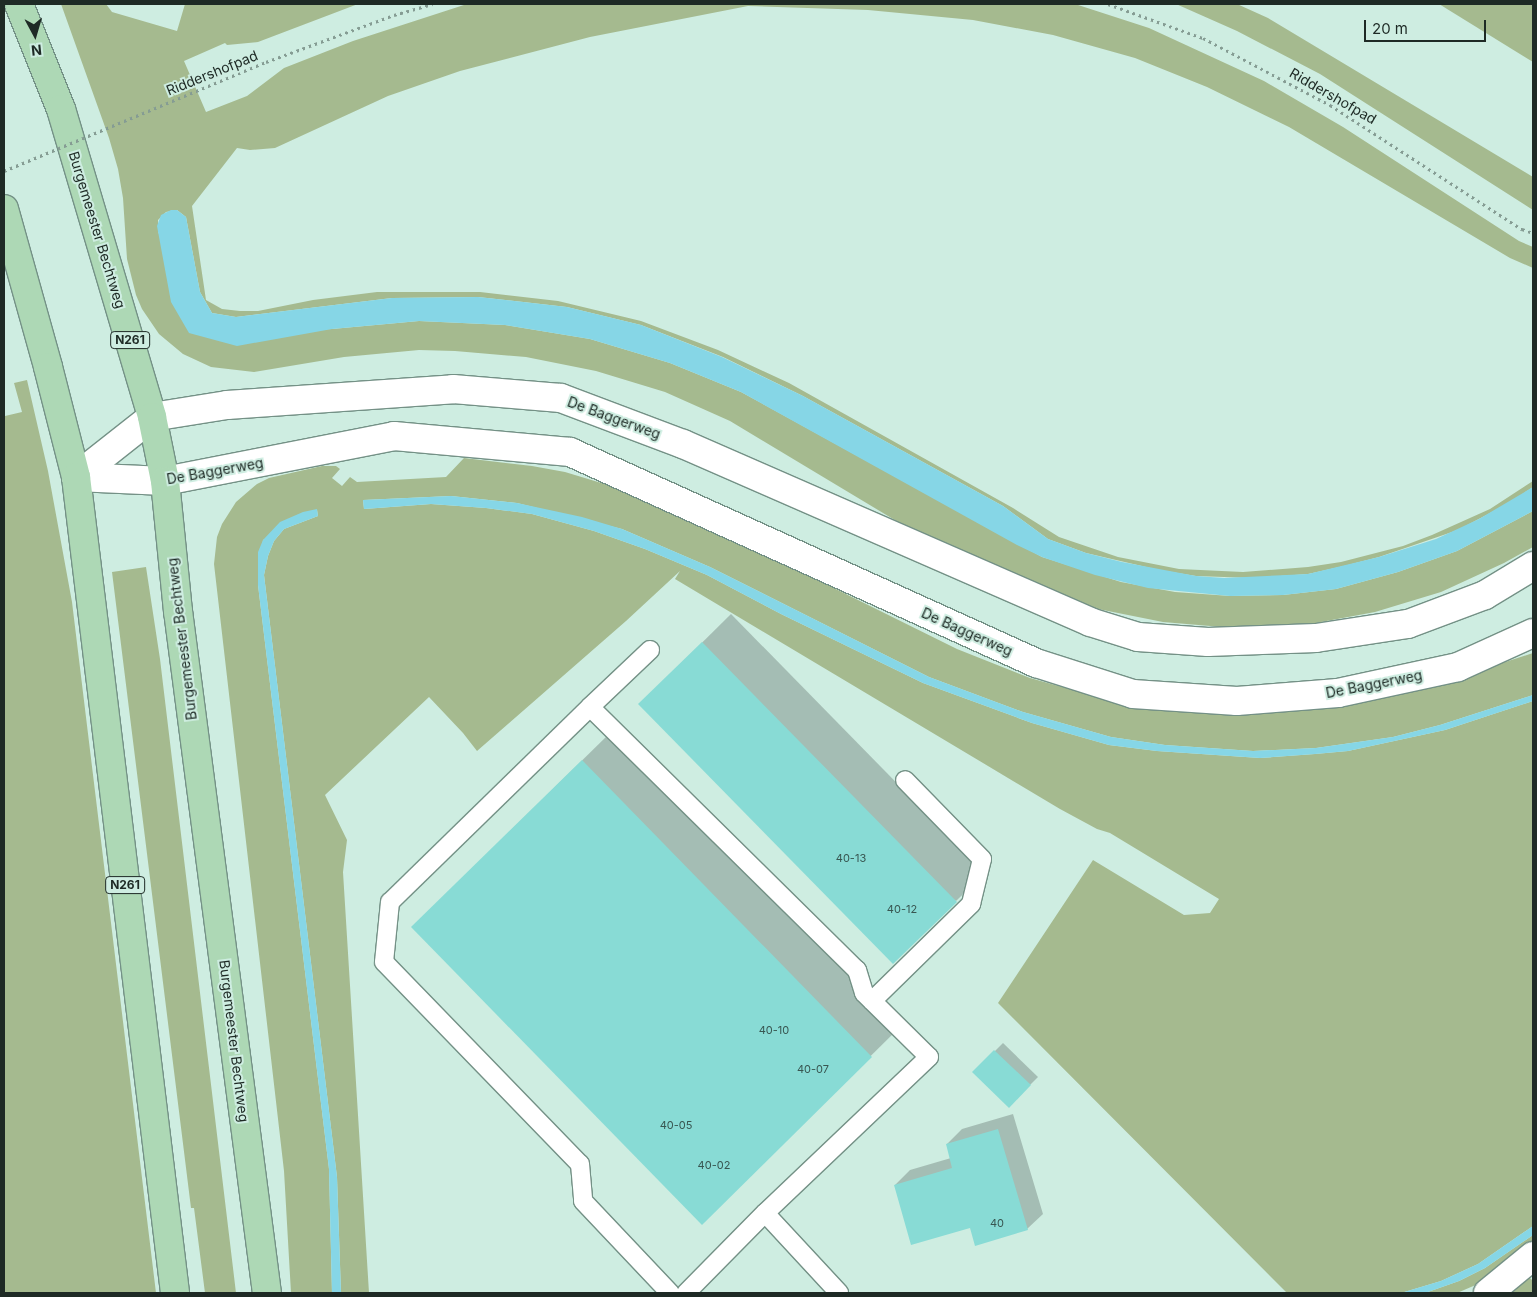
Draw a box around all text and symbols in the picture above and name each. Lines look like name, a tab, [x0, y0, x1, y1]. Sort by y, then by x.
north arrow	[10, 10, 60, 60]
scale bar	[1367, 10, 1490, 42]
text: 20 m	[1372, 19, 1408, 38]
text: N	[30, 41, 43, 59]
street label: Riddershofpad	[164, 47, 260, 99]
street label: Riddershofpad	[1287, 64, 1379, 128]
street label: Burgemeester Bechtweg	[65, 149, 129, 311]
road number: N261	[110, 330, 150, 350]
street label: De Baggerweg	[565, 393, 663, 443]
street label: De Baggerweg	[165, 454, 265, 488]
street label: Burgemeester Bechtweg	[164, 557, 200, 721]
street label: De Baggerweg	[919, 604, 1015, 660]
street label: De Baggerweg	[1324, 666, 1424, 702]
house number: 40-13	[836, 851, 866, 865]
road number: N261	[105, 876, 145, 894]
house number: 40-12	[887, 902, 917, 916]
street label: Burgemeester Bechtweg	[216, 959, 252, 1123]
house number: 40-10	[759, 1023, 789, 1037]
house number: 40-07	[797, 1062, 829, 1076]
house number: 40-05	[660, 1118, 692, 1132]
house number: 40-02	[698, 1158, 730, 1172]
house number: 40	[990, 1216, 1004, 1230]

